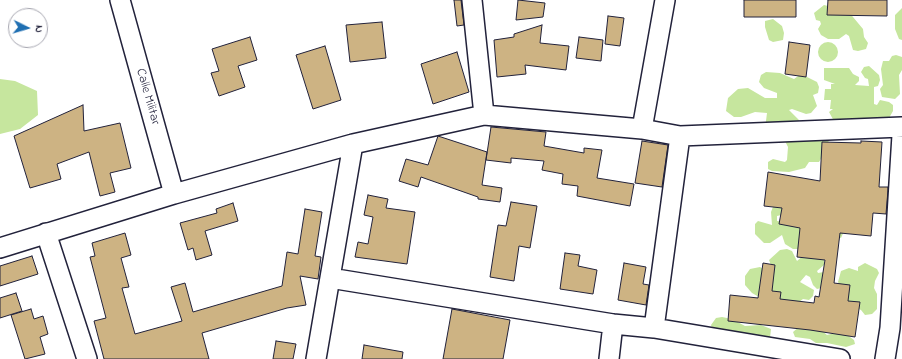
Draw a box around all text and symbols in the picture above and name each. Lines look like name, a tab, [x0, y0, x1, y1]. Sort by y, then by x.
north arrow	[8, 8, 48, 48]
text: N	[31, 25, 47, 33]
street label: Calle Militar	[132, 67, 162, 127]

